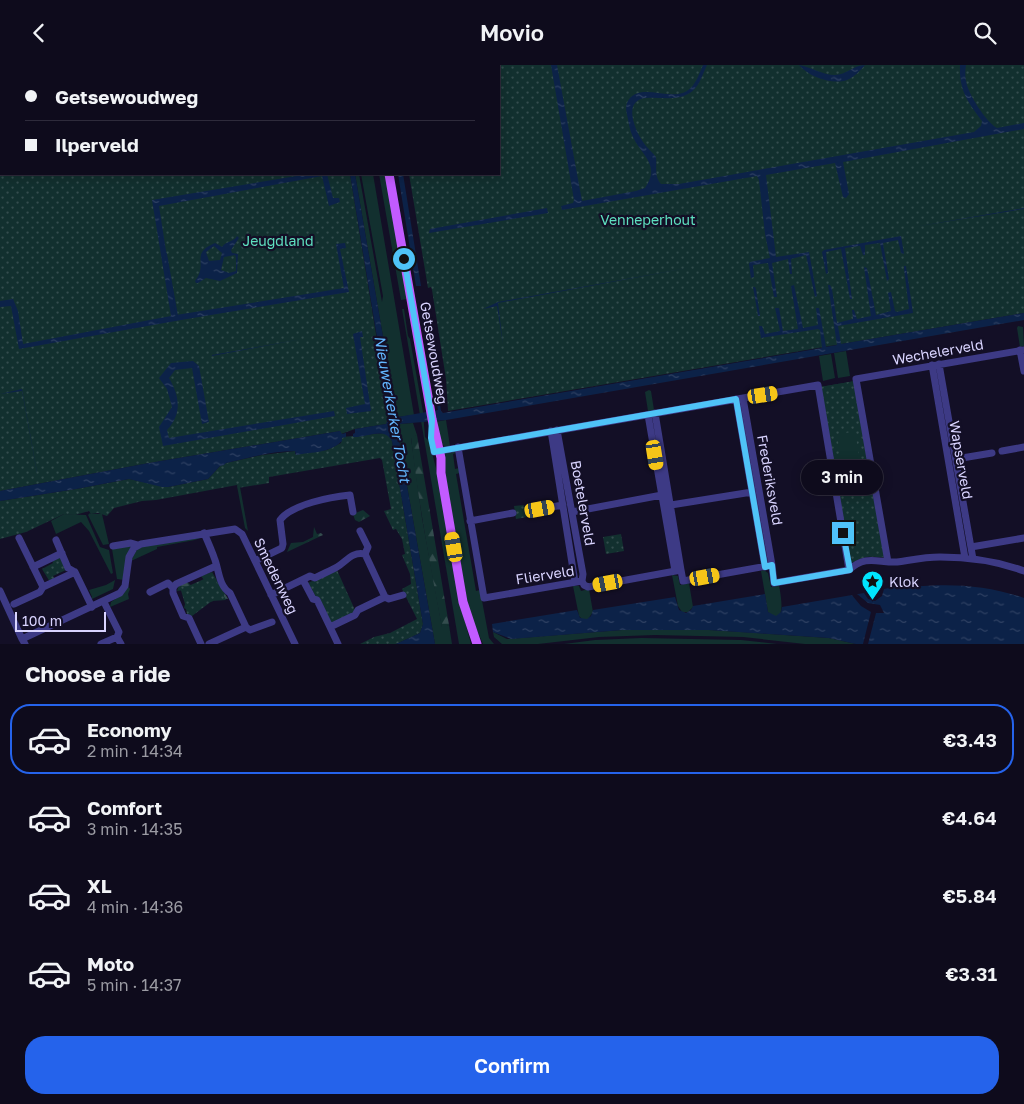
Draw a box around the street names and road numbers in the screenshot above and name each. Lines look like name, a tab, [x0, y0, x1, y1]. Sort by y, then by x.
street label: Getsewoudweg	[417, 300, 452, 405]
street label: Wechelerveld	[891, 335, 985, 368]
street label: Wapserveld	[946, 419, 977, 501]
street label: Frederiksveld	[754, 433, 787, 527]
street label: Boetelerveld	[568, 459, 599, 547]
street label: Smedenweg	[251, 535, 302, 617]
street label: Flierveld	[514, 561, 575, 588]

